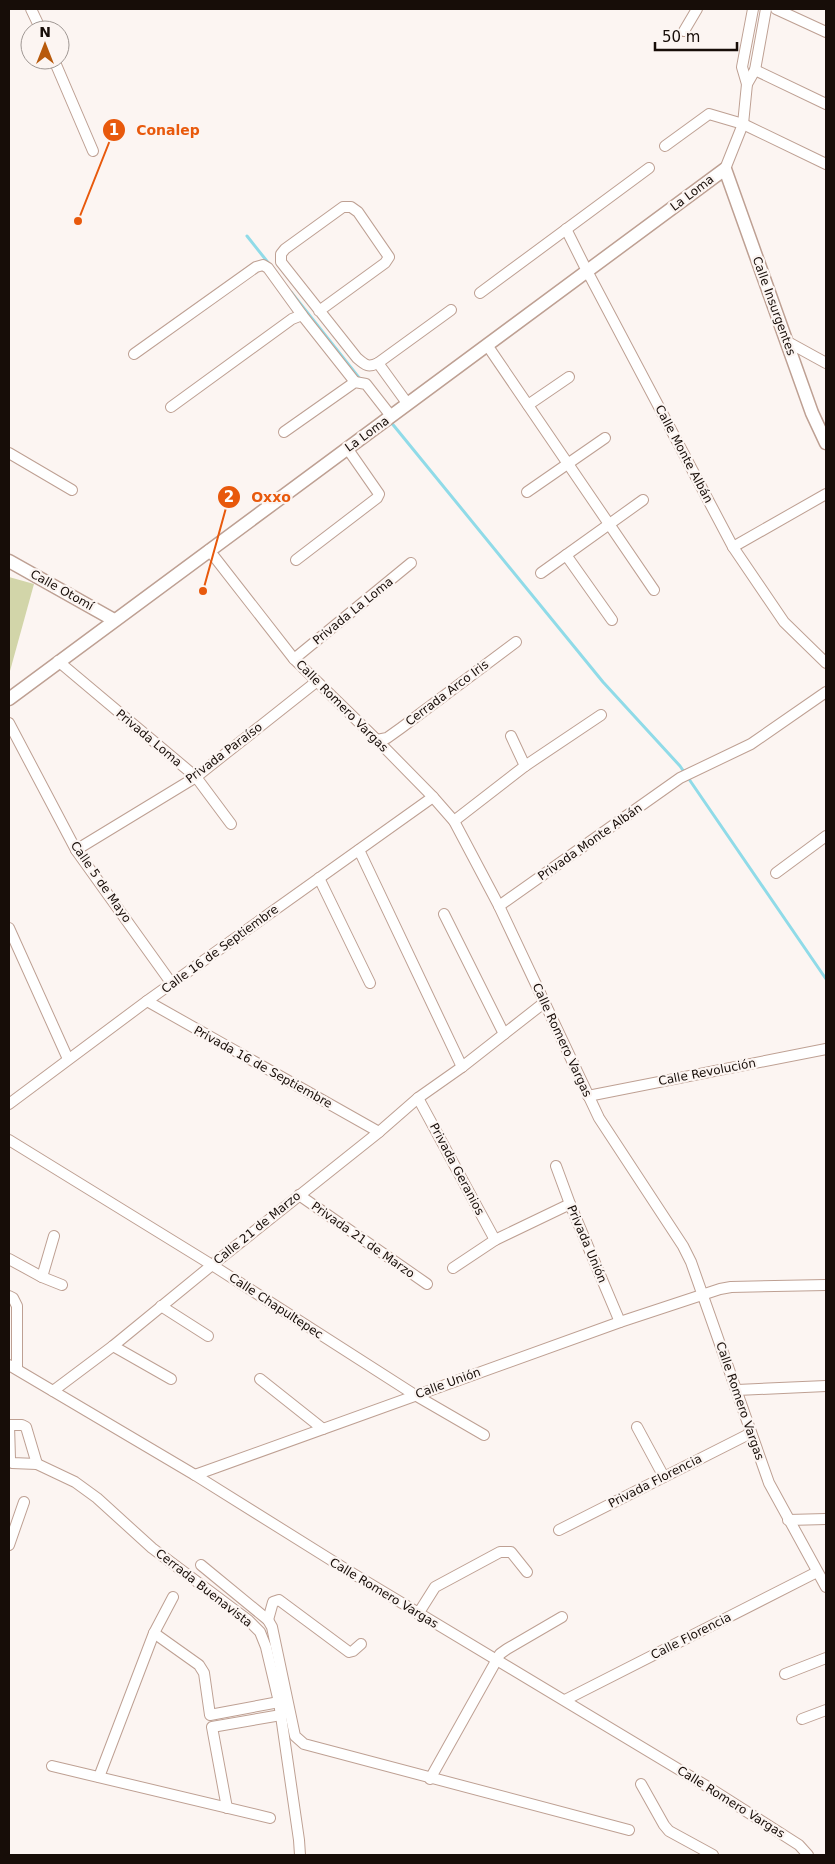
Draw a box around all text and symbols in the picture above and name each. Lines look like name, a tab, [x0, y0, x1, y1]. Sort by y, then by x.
north arrow	[20, 20, 70, 70]
scale bar	[655, 20, 738, 52]
text: N	[39, 24, 51, 40]
text: 50 m	[662, 28, 700, 46]
callout: Conalep	[102, 116, 210, 145]
text: 1	[109, 121, 119, 139]
text: Conalep	[136, 122, 200, 138]
street label: La Loma	[668, 172, 716, 214]
street label: Calle Insurgentes	[750, 255, 798, 357]
street label: Calle Monte Albán	[652, 403, 716, 505]
street label: La Loma	[342, 413, 392, 455]
callout: Oxxo	[216, 482, 301, 511]
text: 2	[224, 488, 234, 506]
text: Oxxo	[251, 489, 291, 505]
street label: Calle Otomí	[28, 567, 97, 613]
street label: Privada La Loma	[310, 574, 396, 648]
street label: Calle Romero Vargas	[293, 657, 391, 755]
street label: Cerrada Arco Iris	[403, 657, 491, 729]
street label: Privada Loma	[113, 706, 185, 770]
street label: Privada Paraíso	[183, 720, 265, 786]
street label: Privada Monte Albán	[535, 801, 645, 883]
street label: Calle 5 de Mayo	[68, 839, 134, 925]
street label: Calle 16 de Septiembre	[159, 902, 281, 996]
street label: Calle Romero Vargas	[529, 981, 595, 1099]
street label: Privada 16 de Septiembre	[191, 1023, 335, 1111]
street label: Calle Revolución	[657, 1056, 757, 1088]
street label: Privada Geranios	[427, 1121, 487, 1217]
street label: Calle 21 de Marzo	[211, 1189, 303, 1267]
street label: Privada 21 de Marzo	[309, 1199, 417, 1281]
street label: Privada Unión	[564, 1203, 610, 1285]
street label: Calle Chapultepec	[226, 1270, 326, 1342]
street label: Calle Romero Vargas	[713, 1340, 767, 1462]
street label: Calle Unión	[414, 1365, 482, 1401]
street label: Privada Florencia	[606, 1451, 704, 1511]
street label: Cerrada Buenavista	[153, 1546, 255, 1630]
street label: Calle Romero Vargas	[327, 1555, 441, 1631]
street label: Calle Florencia	[649, 1610, 733, 1662]
street label: Calle Romero Vargas	[675, 1763, 787, 1841]

